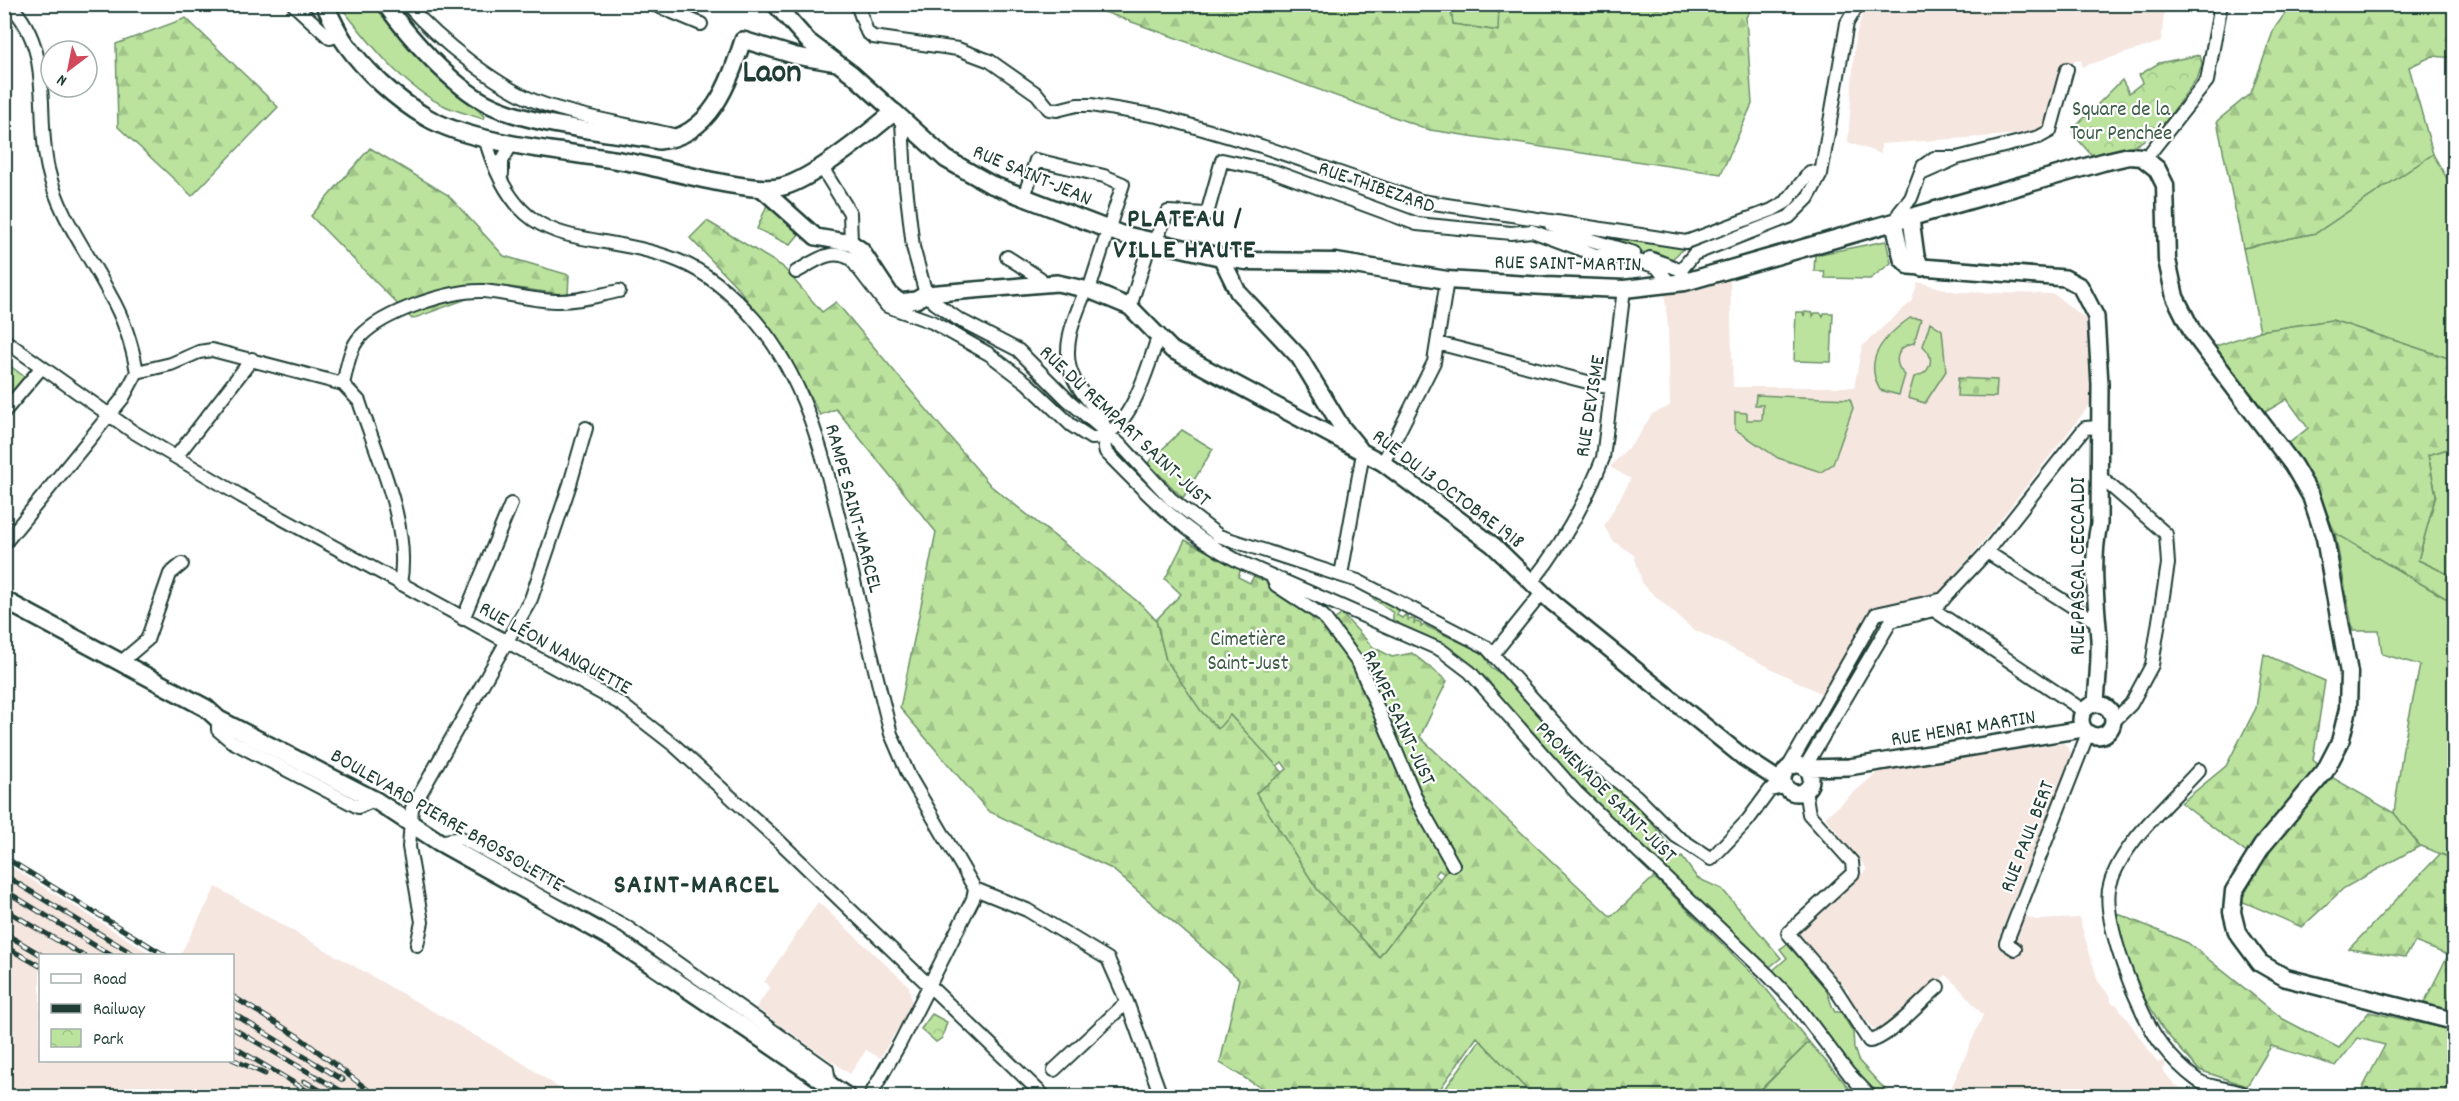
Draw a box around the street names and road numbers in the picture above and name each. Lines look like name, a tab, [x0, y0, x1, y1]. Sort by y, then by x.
street label: RUE SAINT-JEAN	[968, 138, 1096, 215]
street label: RUE THIBEZARD	[1314, 155, 1439, 223]
street label: RUE SAINT-MARTIN	[1494, 249, 1642, 281]
street label: RUE DU REMPART SAINT-JUST	[1031, 339, 1217, 515]
street label: RUE DEVISME	[1569, 353, 1615, 460]
street label: RAMPE SAINT-MARCEL	[815, 421, 889, 597]
street label: RUE DU 13 OCTOBRE 1918	[1365, 423, 1530, 558]
street label: RUE PASCAL CECCALDI	[2065, 476, 2095, 655]
street label: RUE LÉON NANQUETTE	[473, 595, 637, 704]
street label: RAMPE SAINT-JUST	[1353, 646, 1442, 792]
street label: RUE HENRI MARTIN	[1889, 704, 2038, 756]
street label: PROMENADE SAINT-JUST	[1527, 716, 1683, 871]
street label: BOULEVARD PIERRE BROSSOLETTE	[324, 742, 569, 901]
street label: RUE PAUL BERT	[1994, 776, 2064, 897]

